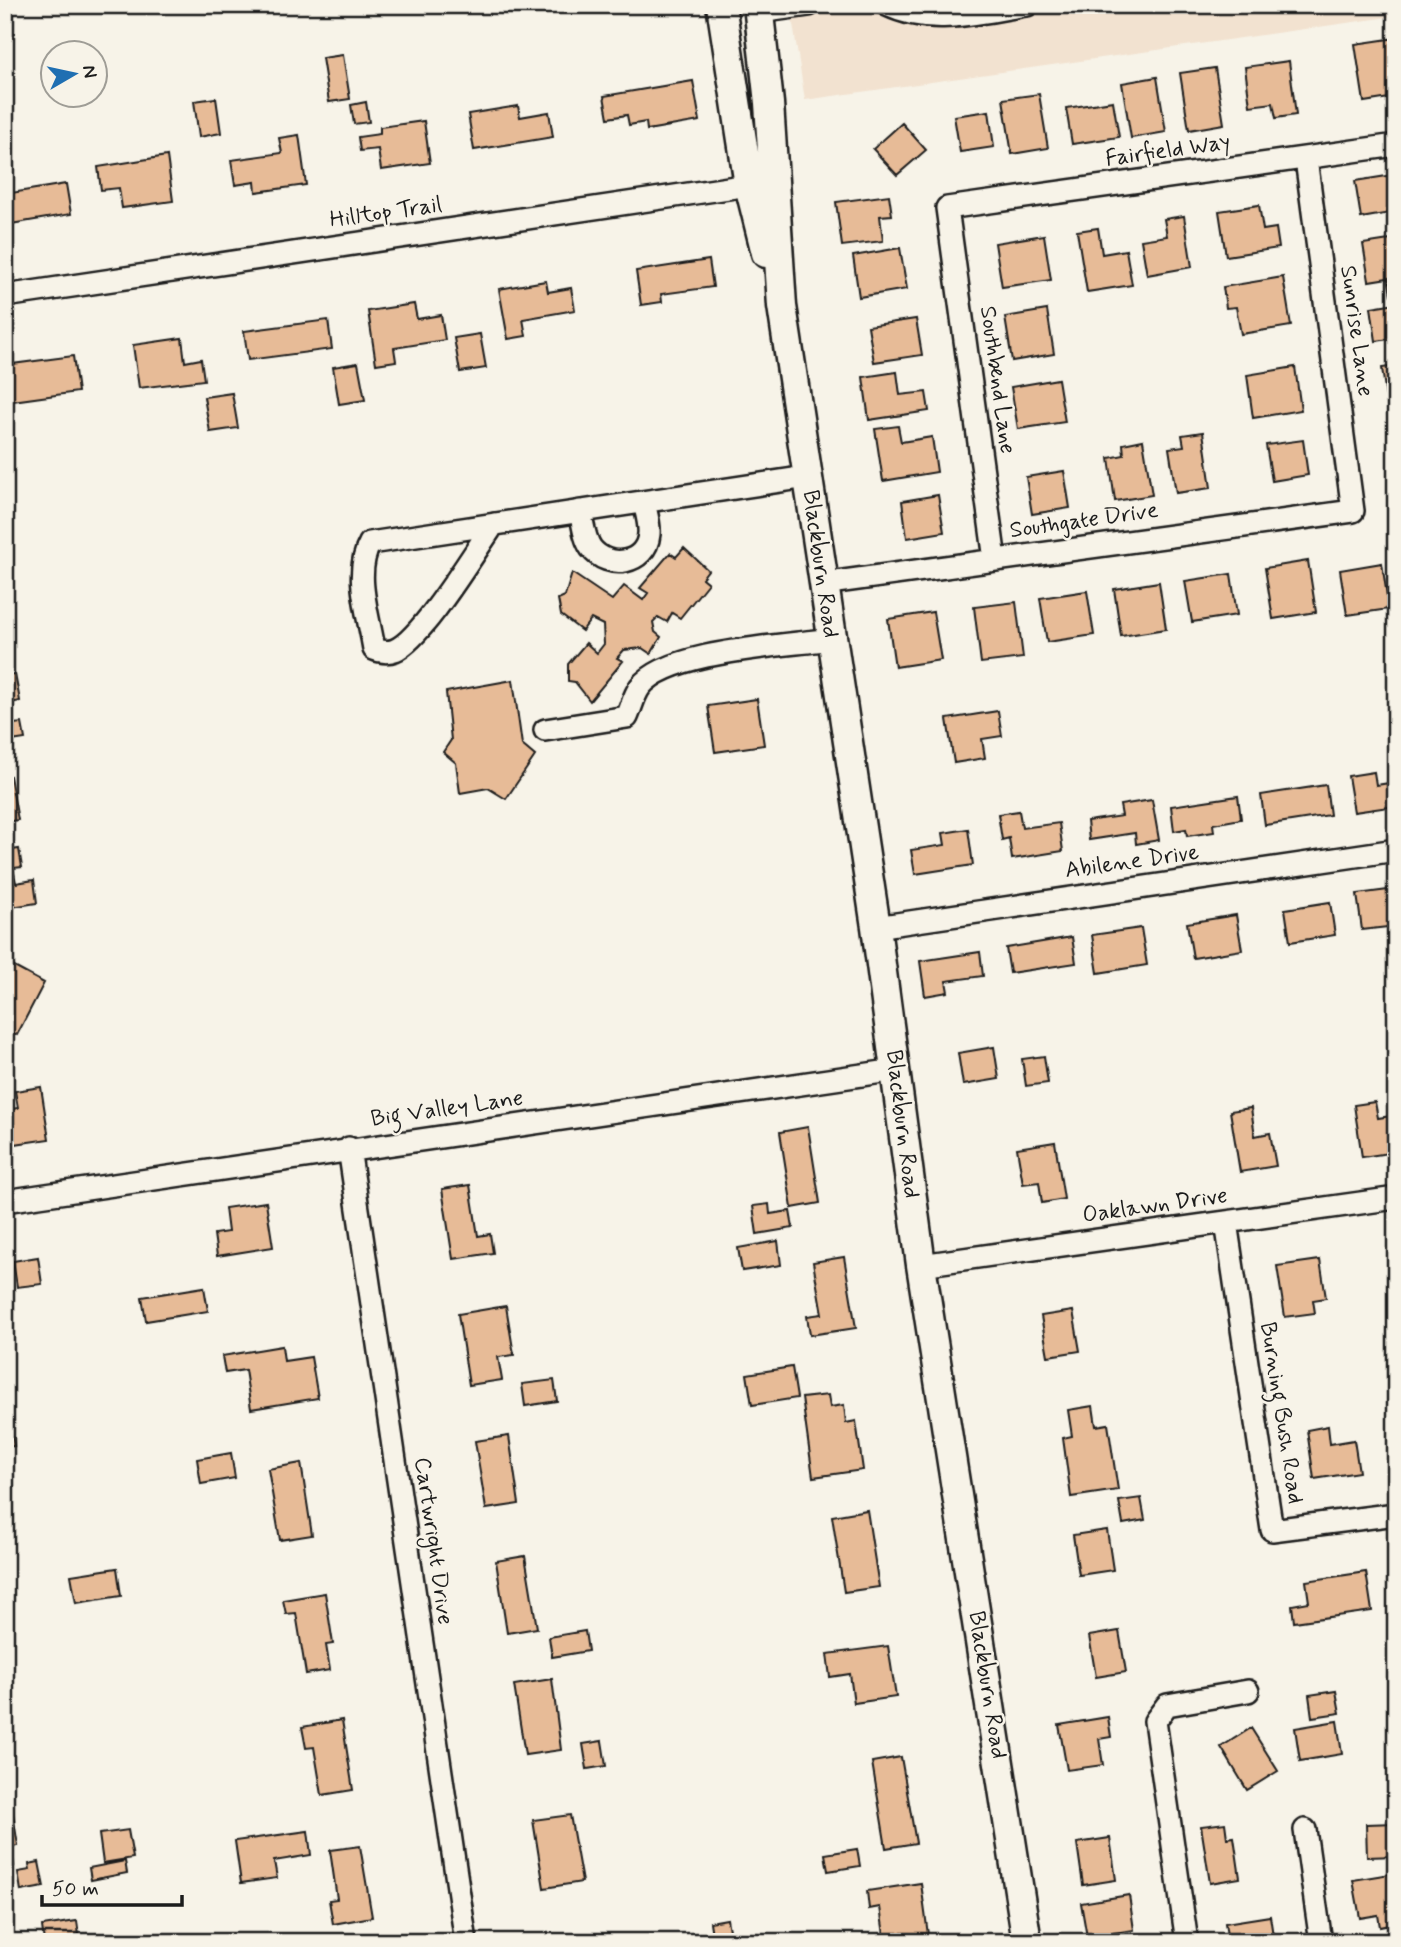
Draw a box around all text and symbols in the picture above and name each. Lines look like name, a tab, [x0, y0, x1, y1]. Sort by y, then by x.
north arrow	[38, 38, 108, 108]
text: N	[76, 63, 103, 80]
street label: Fairfield Way	[1104, 127, 1232, 175]
street label: Hilltop Trail	[328, 190, 444, 236]
street label: Sunrise Lane	[1332, 264, 1380, 398]
street label: Southbend Lane	[972, 304, 1022, 456]
street label: Blackburn Road	[795, 488, 845, 640]
street label: Southgate Drive	[1008, 496, 1160, 546]
street label: Abilene Drive	[1063, 838, 1201, 886]
street label: Blackburn Road	[878, 1048, 926, 1200]
street label: Big Valley Lane	[369, 1083, 525, 1137]
street label: Oaklawn Drive	[1081, 1181, 1229, 1231]
street label: Burning Bush Road	[1250, 1320, 1310, 1506]
street label: Cartwright Drive	[404, 1455, 460, 1627]
street label: Blackburn Road	[961, 1609, 1013, 1761]
scale bar	[42, 1863, 182, 1907]
text: 50 m	[52, 1875, 99, 1903]

